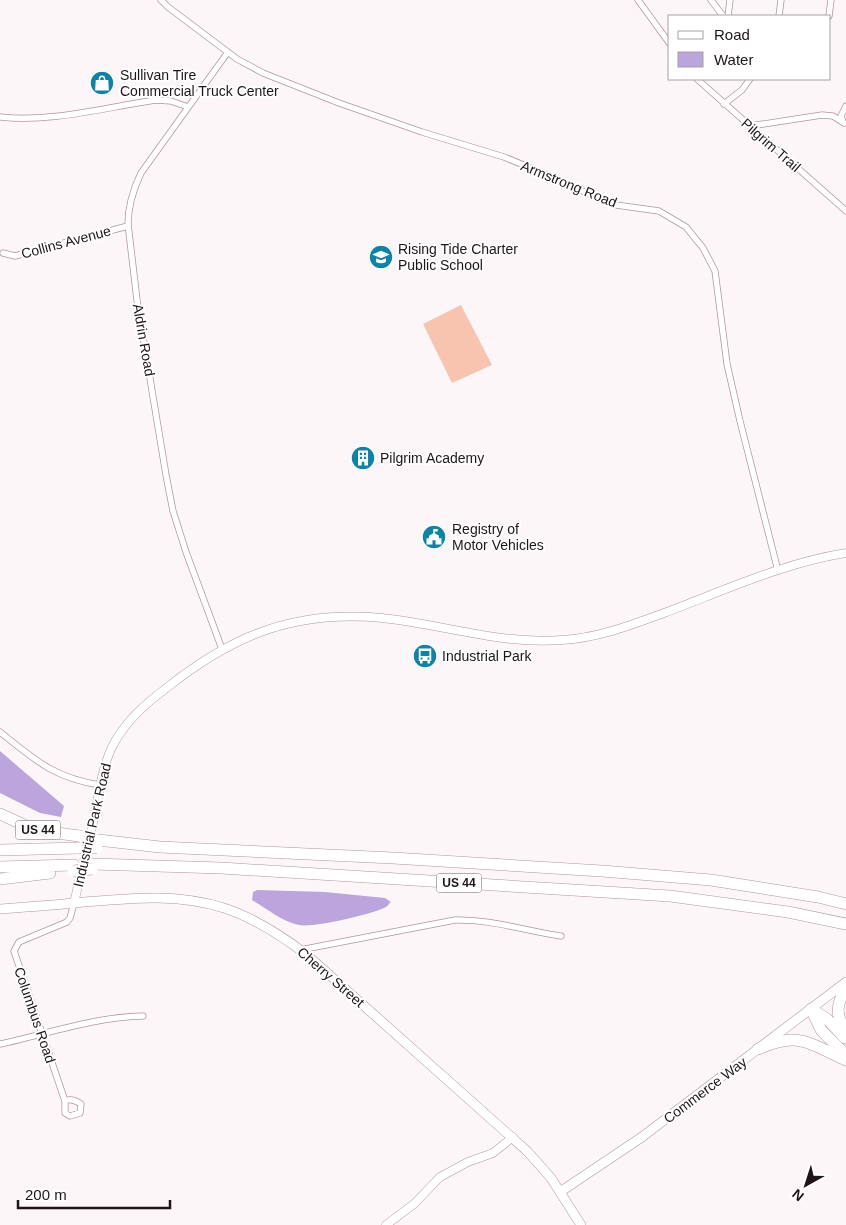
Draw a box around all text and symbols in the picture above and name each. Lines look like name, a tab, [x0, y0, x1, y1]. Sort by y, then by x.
legend	[668, 15, 831, 80]
text: Road	[714, 26, 750, 43]
text: Water	[714, 51, 753, 68]
place label: Sullivan Tire Commercial Truck Center	[120, 67, 279, 99]
shop icon: Sullivan Tire Commercial Truck Center	[89, 70, 115, 96]
street label: Pilgrim Trail	[738, 115, 804, 175]
street label: Armstrong Road	[519, 157, 619, 211]
street label: Collins Avenue	[19, 222, 113, 262]
place label: Rising Tide Charter Public School	[398, 241, 518, 273]
school or university icon: Rising Tide Charter Public School	[368, 244, 394, 270]
street label: Aldrin Road	[130, 303, 158, 377]
building icon: Pilgrim Academy	[350, 445, 376, 471]
place label: Pilgrim Academy	[380, 450, 484, 466]
place label: Registry of Motor Vehicles	[452, 521, 544, 553]
public building icon: Registry of Motor Vehicles	[421, 524, 447, 550]
bus stop icon: Industrial Park	[412, 643, 438, 669]
place label: Industrial Park	[442, 648, 532, 664]
street label: Industrial Park Road	[70, 761, 114, 889]
road number: US 44	[15, 820, 60, 840]
road number: US 44	[436, 874, 482, 892]
street label: Cherry Street	[294, 944, 368, 1010]
street label: Columbus Road	[11, 965, 59, 1065]
street label: Commerce Way	[660, 1054, 750, 1126]
north arrow	[781, 1160, 831, 1210]
scale bar	[18, 1178, 170, 1210]
text: 200 m	[25, 1186, 67, 1203]
text: N	[789, 1186, 807, 1205]

